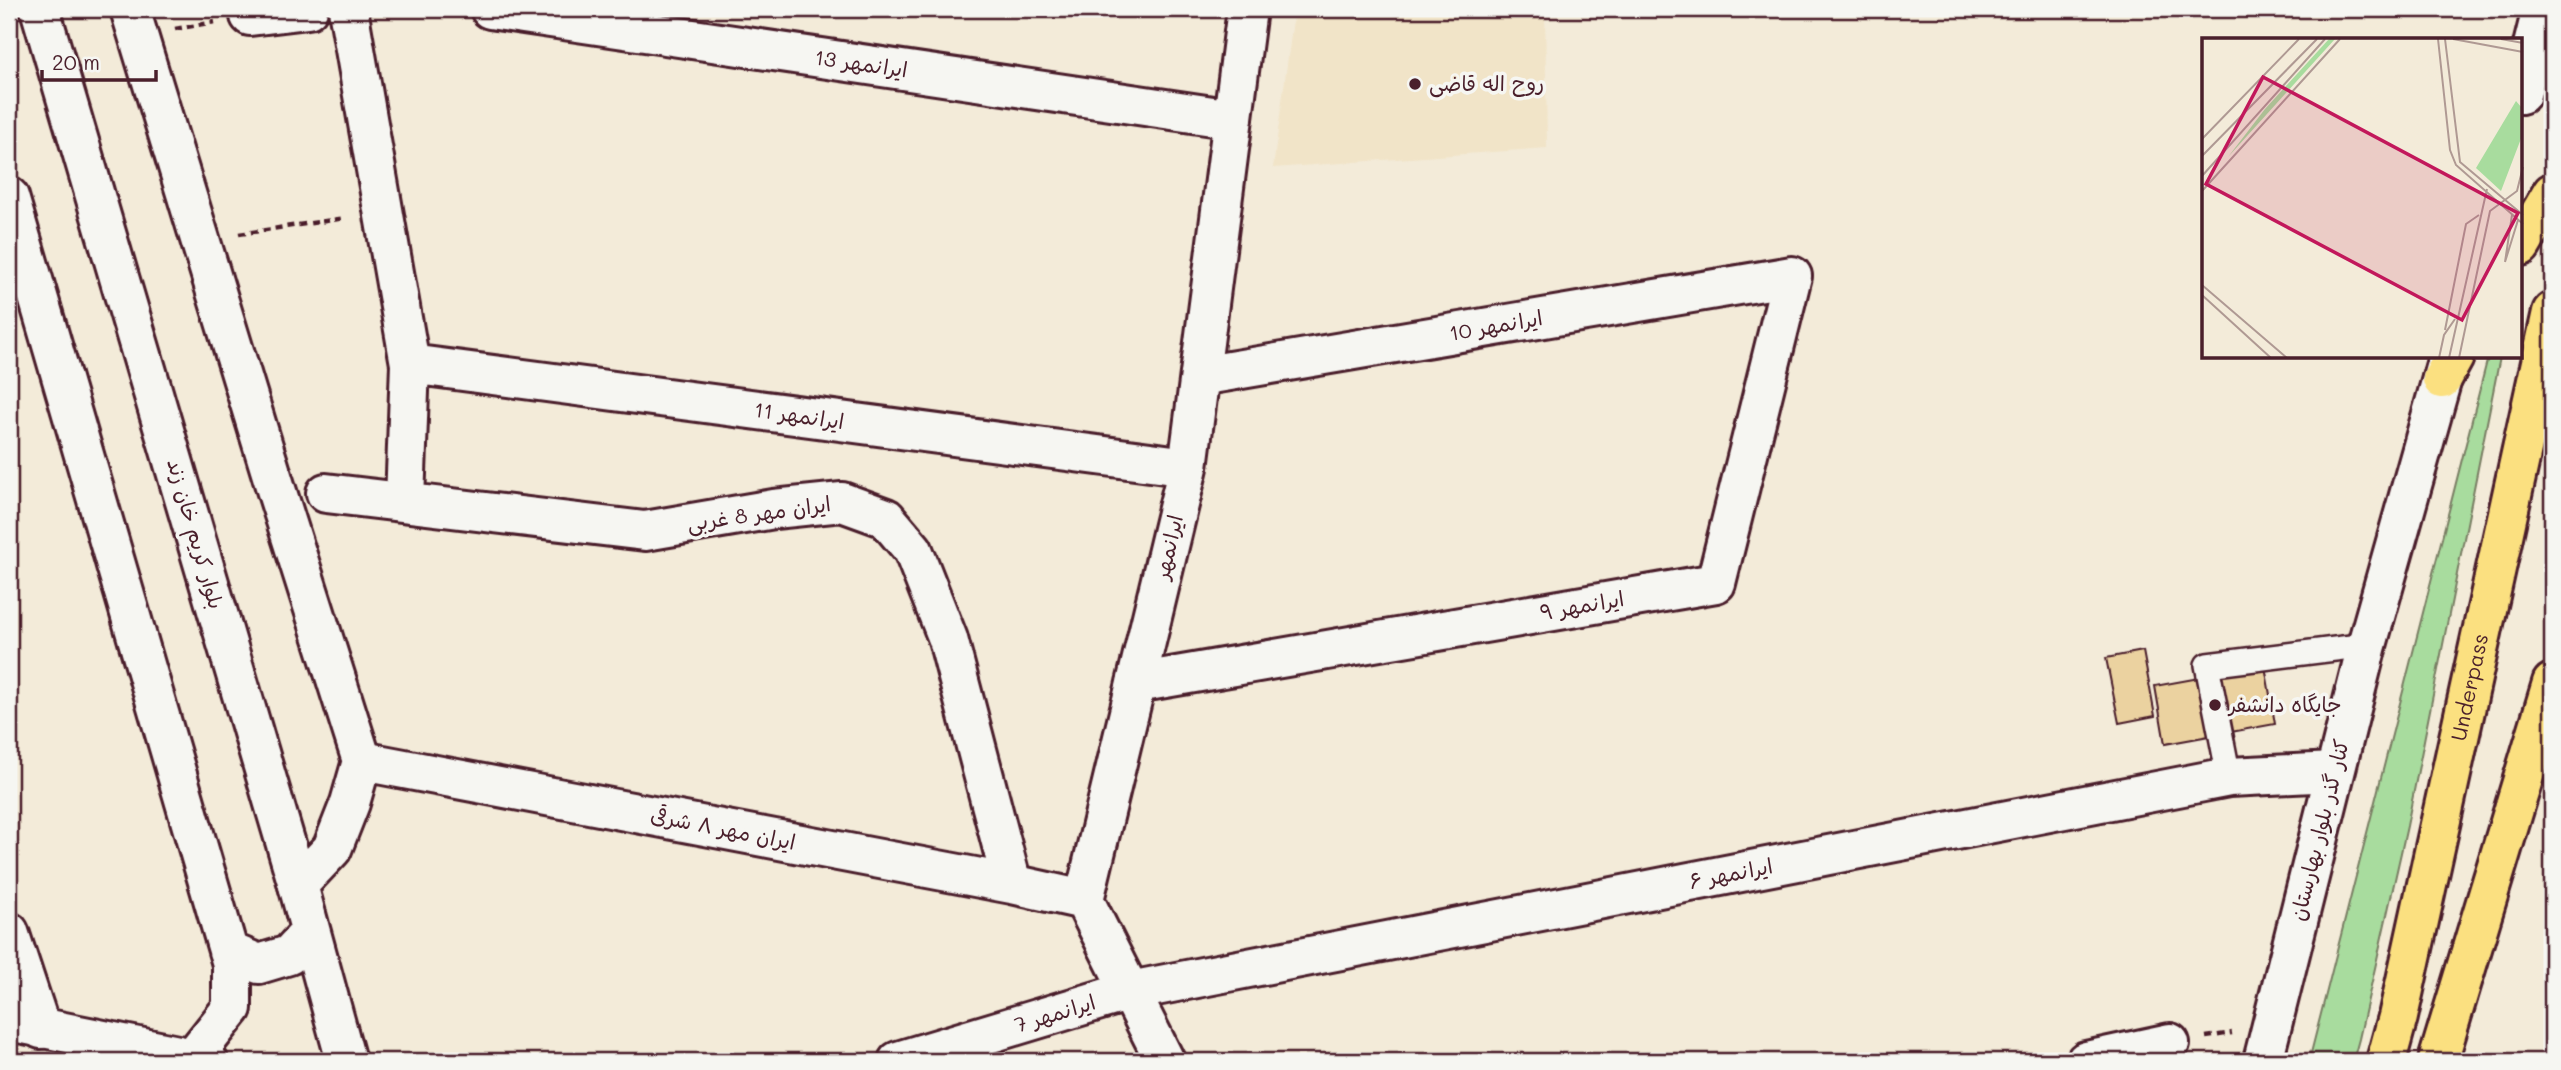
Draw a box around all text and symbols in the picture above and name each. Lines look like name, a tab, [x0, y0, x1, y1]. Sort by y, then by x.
scale bar	[42, 38, 156, 82]
inset map	[2202, 38, 2522, 359]
street label: ایرانمهر 13	[813, 43, 909, 82]
text: 20 m	[52, 48, 100, 75]
place label: روح اله قاضی	[1429, 69, 1544, 98]
marker: روح اله قاضی	[1407, 76, 1423, 92]
street label: ایرانمهر 10	[1447, 303, 1544, 346]
street label: ایرانمهر 11	[752, 395, 846, 434]
street label: بلوار کریم خان زند	[158, 455, 231, 613]
street label: ایران مهر 8 غربی	[685, 489, 833, 538]
street label: ایرانمهر	[1147, 512, 1188, 583]
street label: ایرانمهر ۹	[1538, 584, 1626, 625]
street label: Underpass	[2444, 631, 2493, 743]
place label: جایگاه دانشفر	[2227, 690, 2342, 717]
marker: جایگاه دانشفر	[2207, 697, 2223, 713]
street label: کنار گذر بلوار بهارستان	[2283, 736, 2355, 923]
street label: ایران مهر ٨ شرقی	[649, 800, 798, 855]
street label: ایرانمهر ۶	[1687, 851, 1775, 894]
street label: ایرانمهر 7	[1011, 987, 1098, 1038]

